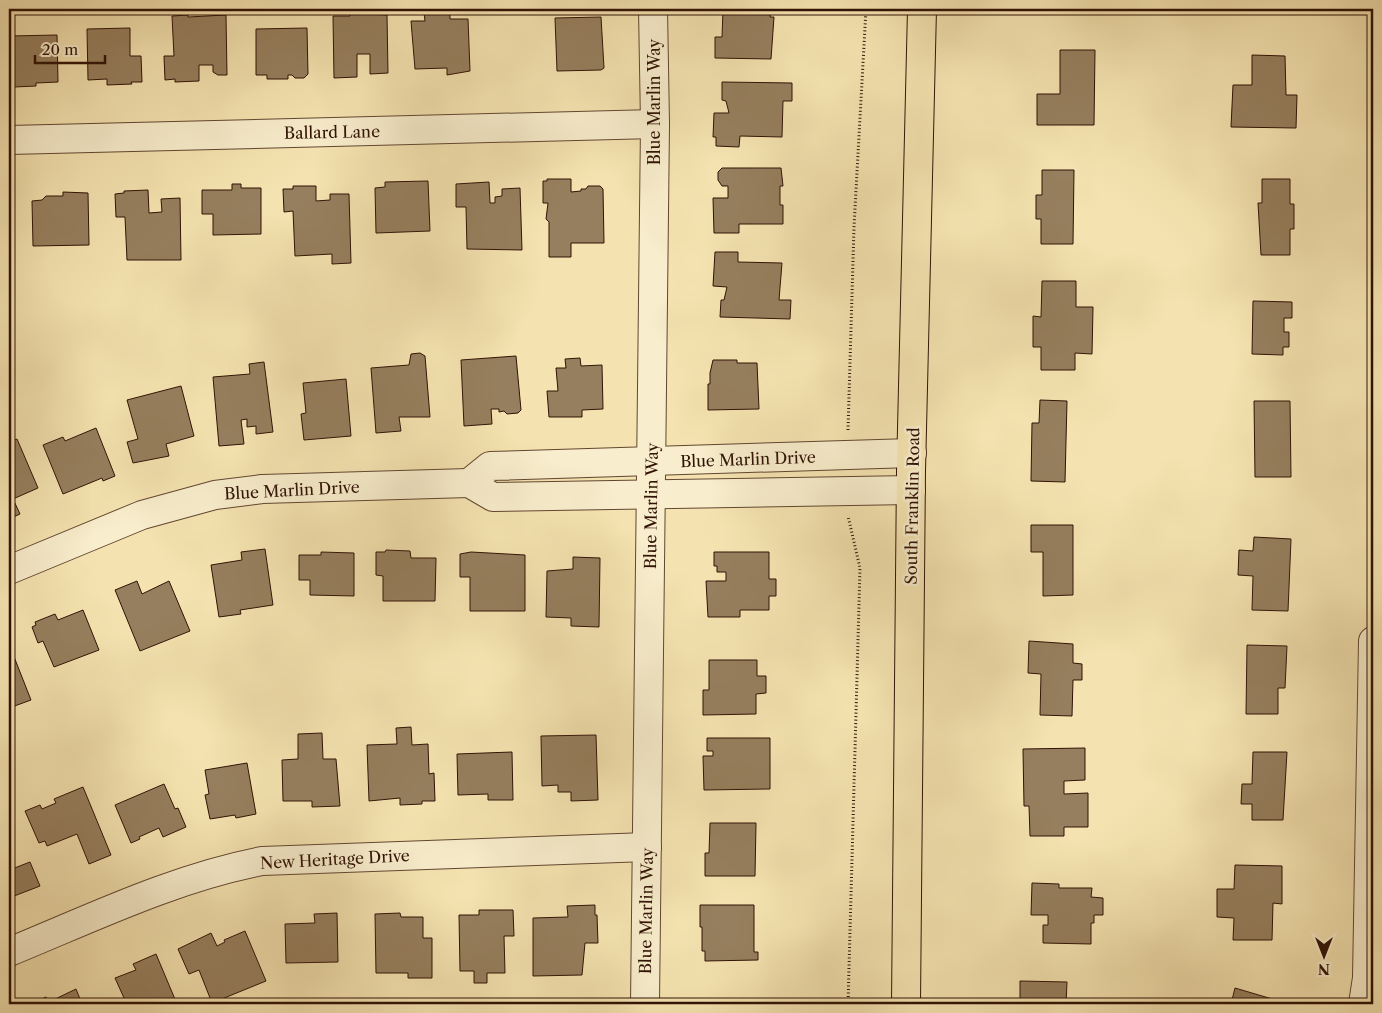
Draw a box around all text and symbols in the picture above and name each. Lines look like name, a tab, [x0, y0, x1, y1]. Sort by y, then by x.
scale bar	[35, 32, 105, 64]
street label: Blue Marlin Way	[644, 38, 664, 165]
text: 20 m	[42, 40, 78, 59]
street label: Ballard Lane	[284, 121, 380, 143]
street label: South Franklin Road	[901, 427, 923, 585]
street label: Blue Marlin Way	[640, 442, 662, 569]
street label: Blue Marlin Drive	[680, 447, 816, 471]
street label: Blue Marlin Drive	[224, 476, 360, 504]
street label: New Heritage Drive	[260, 845, 410, 873]
street label: Blue Marlin Way	[635, 847, 657, 974]
north arrow	[1300, 930, 1350, 980]
text: N	[1318, 960, 1330, 978]

